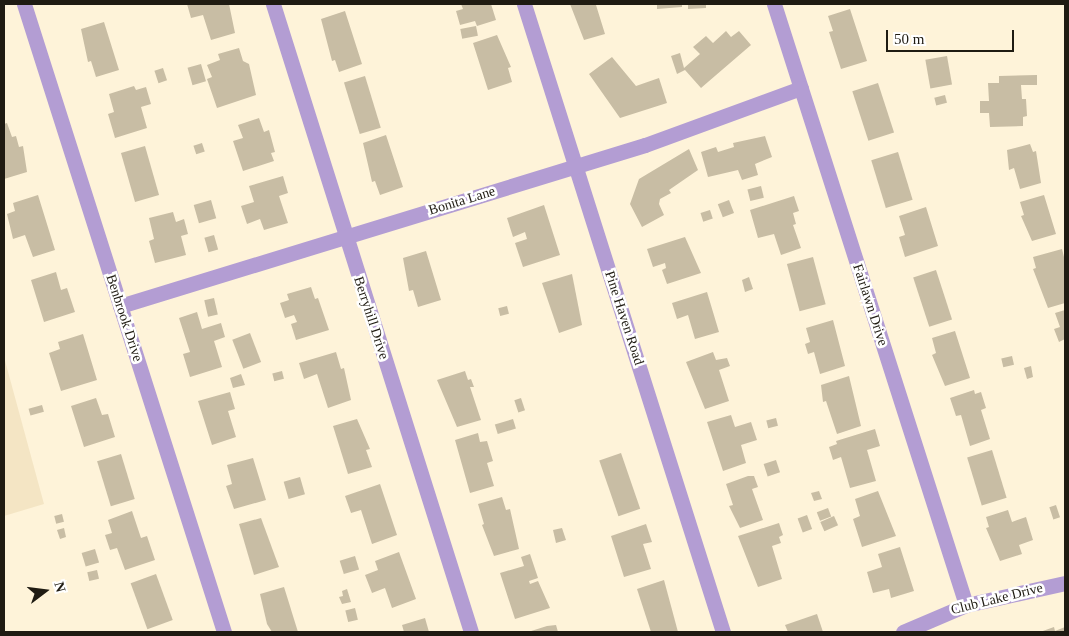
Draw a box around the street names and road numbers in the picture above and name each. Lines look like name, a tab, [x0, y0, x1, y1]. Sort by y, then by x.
street label: Bonita Lane	[427, 183, 497, 219]
street label: Fairlawn Drive	[849, 262, 891, 348]
street label: Pine Haven Road	[601, 269, 647, 367]
street label: Benbrook Drive	[102, 272, 146, 364]
street label: Berryhill Drive	[350, 275, 392, 361]
street label: Club Lake Drive	[949, 579, 1045, 619]

